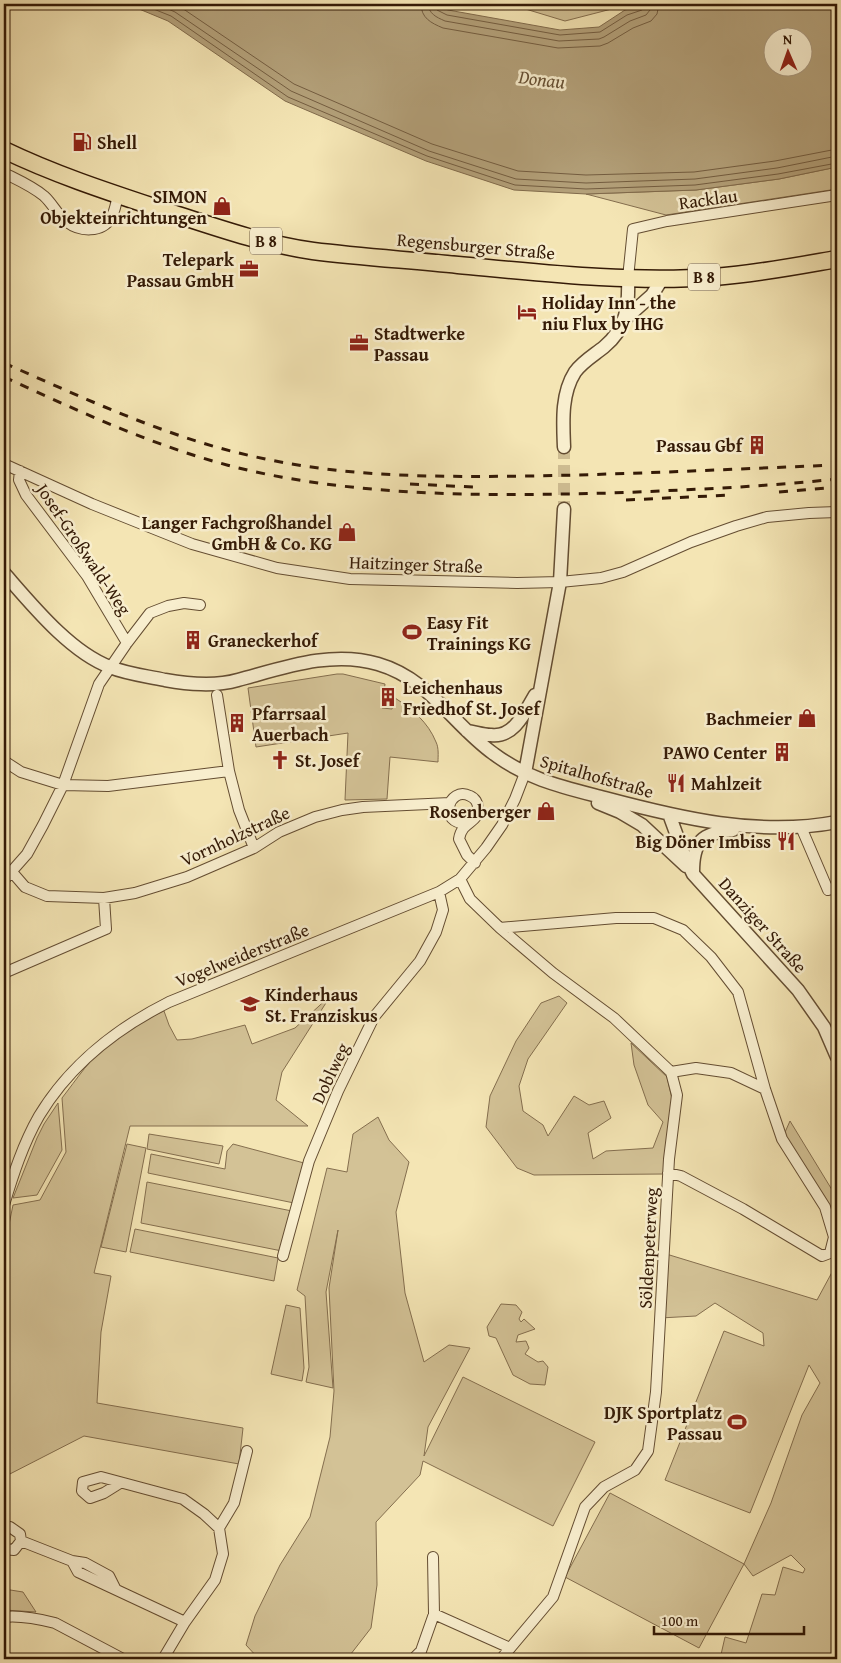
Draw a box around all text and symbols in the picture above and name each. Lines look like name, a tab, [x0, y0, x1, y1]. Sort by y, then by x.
north arrow	[764, 28, 814, 78]
text: N	[783, 29, 793, 49]
water label: Donau	[516, 62, 567, 96]
place label: Shell	[97, 129, 138, 156]
fuel station icon: Shell	[71, 131, 93, 153]
street label: Racklau	[677, 181, 739, 216]
place label: SIMON Objekteinrichtungen	[40, 183, 207, 231]
shop icon: SIMON Objekteinrichtungen	[211, 195, 233, 217]
street label: Regensburger Straße	[396, 226, 556, 266]
road number: B 8	[250, 228, 282, 255]
place label: Telepark Passau GmbH	[127, 246, 235, 294]
office icon: Telepark Passau GmbH	[238, 258, 260, 280]
road number: B 8	[688, 264, 720, 290]
place label: Holiday Inn - the niu Flux by IHG	[542, 289, 676, 337]
hotel icon: Holiday Inn - the niu Flux by IHG	[516, 301, 538, 323]
place label: Stadtwerke Passau	[374, 320, 465, 368]
office icon: Stadtwerke Passau	[348, 332, 370, 354]
place label: Passau Gbf	[656, 432, 745, 459]
building icon: Passau Gbf	[746, 434, 768, 456]
street label: Josef-Großwald-Weg	[29, 476, 138, 620]
place label: Langer Fachgroßhandel GmbH & Co. KG	[142, 509, 332, 557]
shop icon: Langer Fachgroßhandel GmbH & Co. KG	[336, 521, 358, 543]
street label: Haitzinger Straße	[349, 548, 483, 580]
place label: Easy Fit Trainings KG	[427, 609, 531, 657]
sports icon: Easy Fit Trainings KG	[401, 621, 423, 643]
place label: Graneckerhof	[208, 627, 320, 654]
building icon: Graneckerhof	[182, 629, 204, 651]
place label: Leichenhaus Friedhof St. Josef	[403, 674, 542, 722]
building icon: Leichenhaus Friedhof St. Josef	[377, 686, 399, 708]
place label: Pfarrsaal Auerbach	[252, 700, 329, 748]
place label: Bachmeier	[706, 705, 793, 732]
shop icon: Bachmeier	[796, 707, 818, 729]
building icon: Pfarrsaal Auerbach	[226, 712, 248, 734]
place label: PAWO Center	[663, 739, 768, 766]
building icon: PAWO Center	[771, 741, 793, 763]
place label: St. Josef	[295, 747, 362, 774]
street label: Spitalhofstraße	[537, 747, 657, 805]
church icon: St. Josef	[269, 749, 291, 771]
place label: Mahlzeit	[691, 770, 762, 797]
restaurant icon: Mahlzeit	[665, 772, 687, 794]
place label: Rosenberger	[430, 798, 532, 825]
street label: Vornholzstraße	[176, 799, 294, 873]
shop icon: Rosenberger	[535, 800, 557, 822]
place label: Big Döner Imbiss	[635, 828, 771, 855]
restaurant icon: Big Döner Imbiss	[775, 830, 797, 852]
street label: Danziger Straße	[712, 871, 814, 979]
street label: Vogelweiderstraße	[171, 916, 313, 994]
place label: Kinderhaus St. Franziskus	[265, 981, 378, 1029]
school or university icon: Kinderhaus St. Franziskus	[239, 993, 261, 1015]
street label: Doblweg	[304, 1038, 356, 1108]
street label: Söldenpeterweg	[631, 1187, 665, 1309]
place label: DJK Sportplatz Passau	[604, 1399, 723, 1447]
sports icon: DJK Sportplatz Passau	[726, 1411, 748, 1433]
scale bar	[654, 1603, 804, 1635]
text: 100 m	[661, 1610, 699, 1631]

